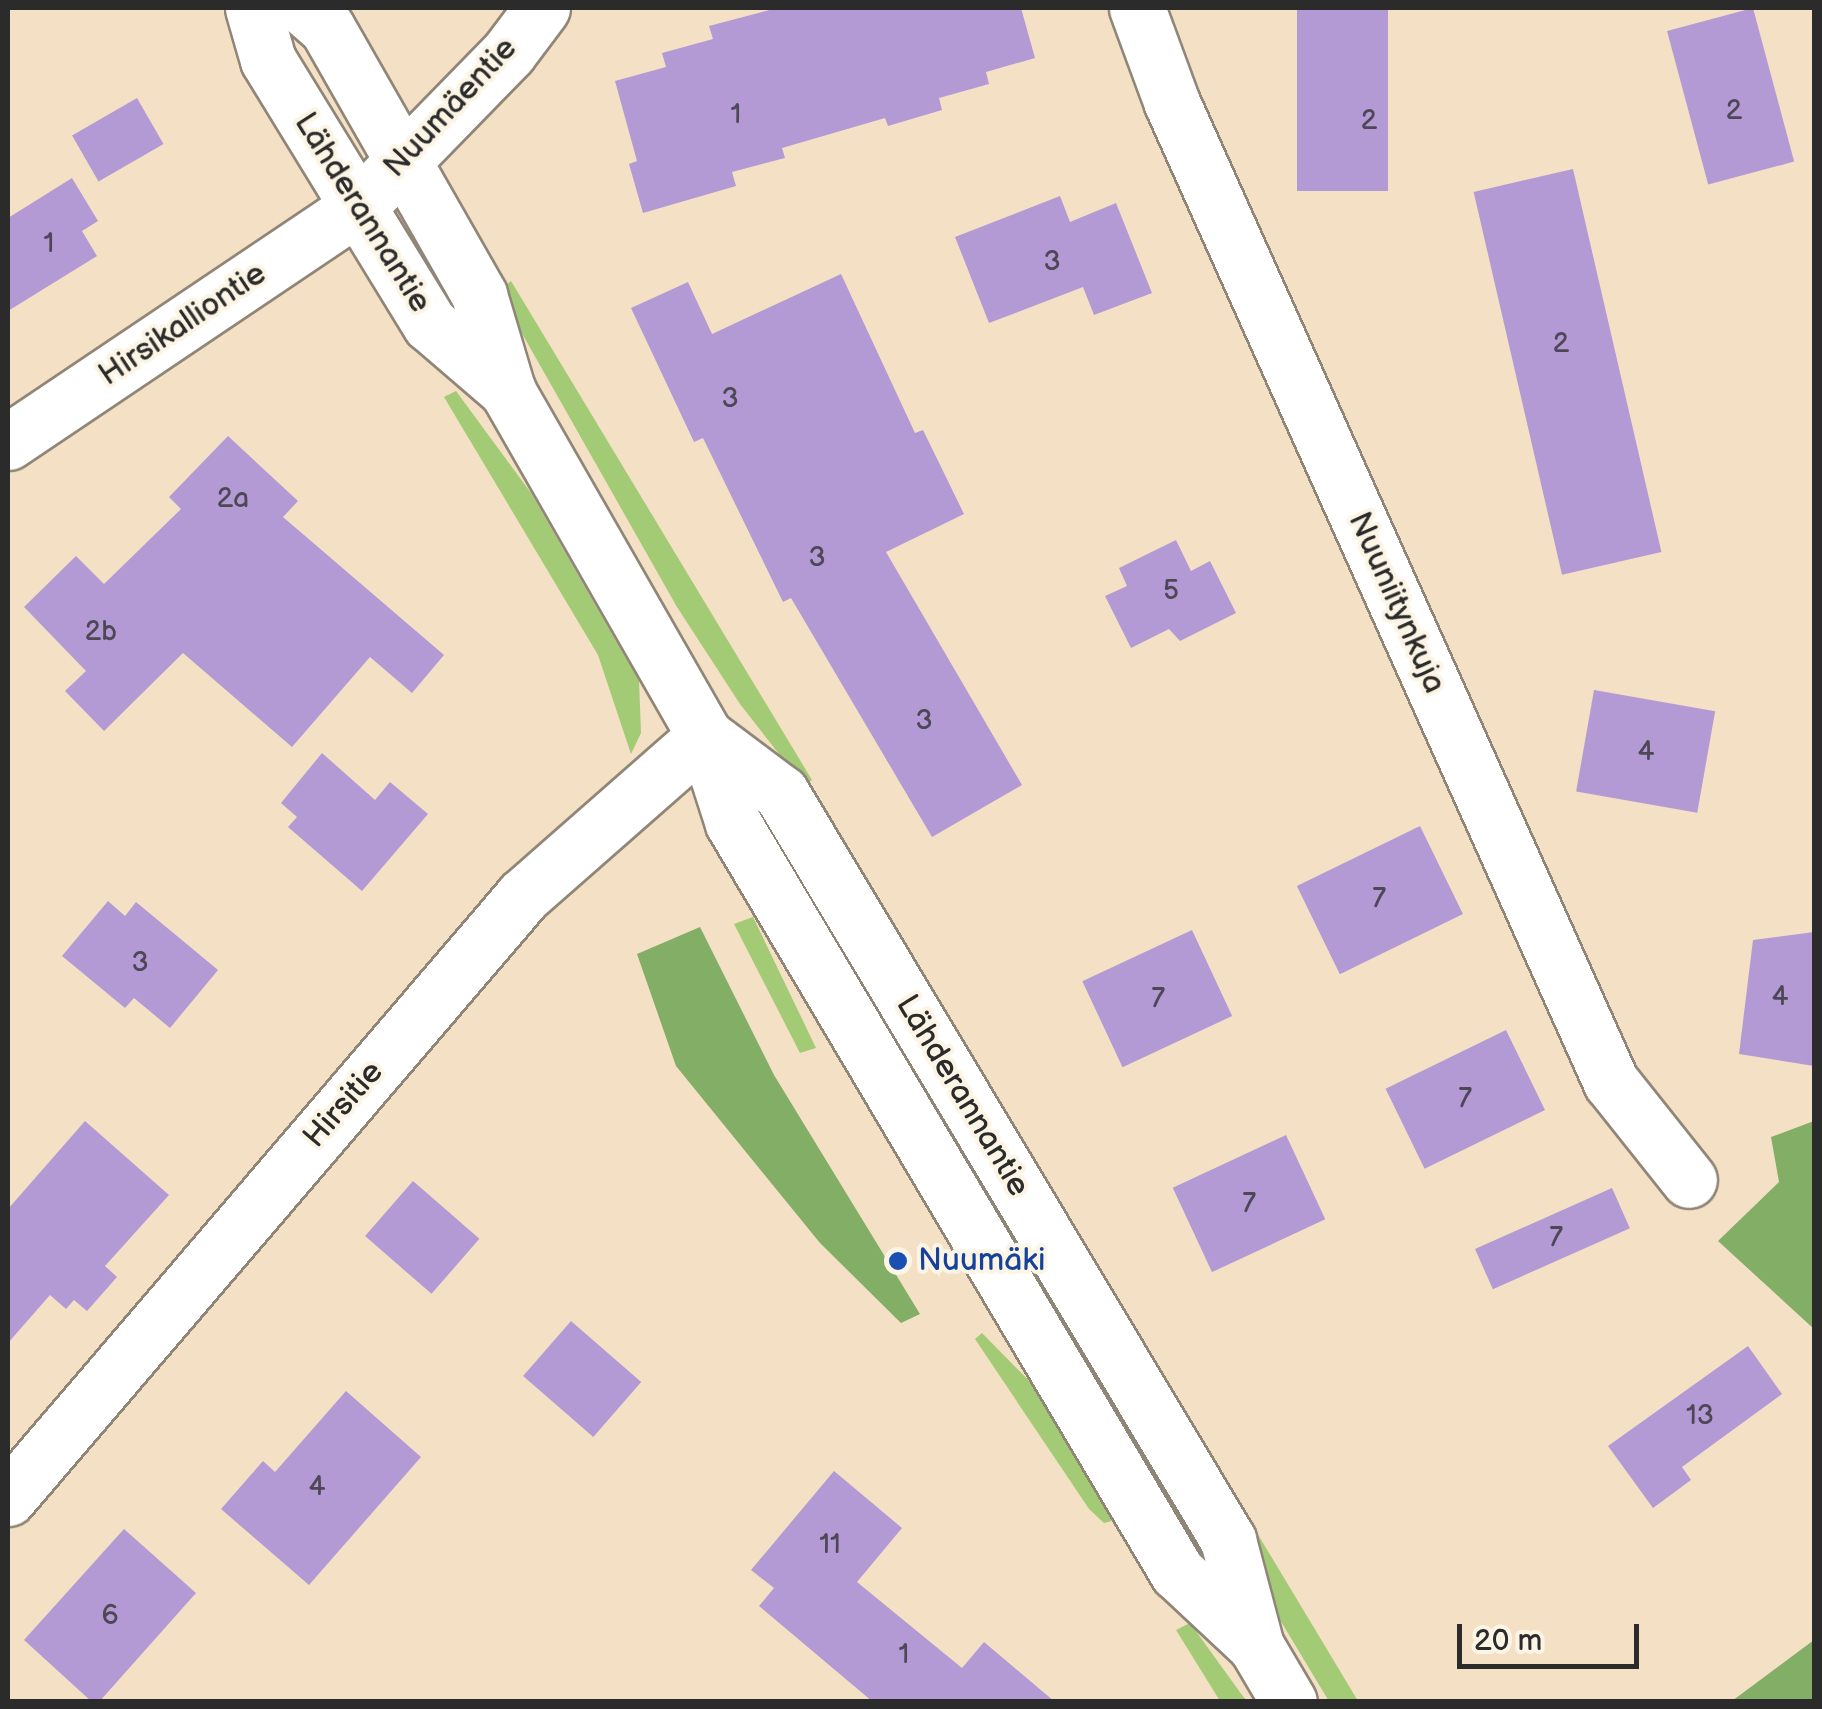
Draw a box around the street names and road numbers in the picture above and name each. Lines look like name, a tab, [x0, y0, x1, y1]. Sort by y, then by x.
street label: Nuumäentie	[376, 30, 526, 186]
street label: Lähderannantie	[285, 106, 439, 320]
street label: Hirsikalliontie	[92, 255, 274, 395]
street label: Nuuniitynkuja	[1339, 507, 1453, 699]
street label: Lähderannantie	[887, 988, 1037, 1204]
street label: Hirsitie	[296, 1054, 392, 1156]

